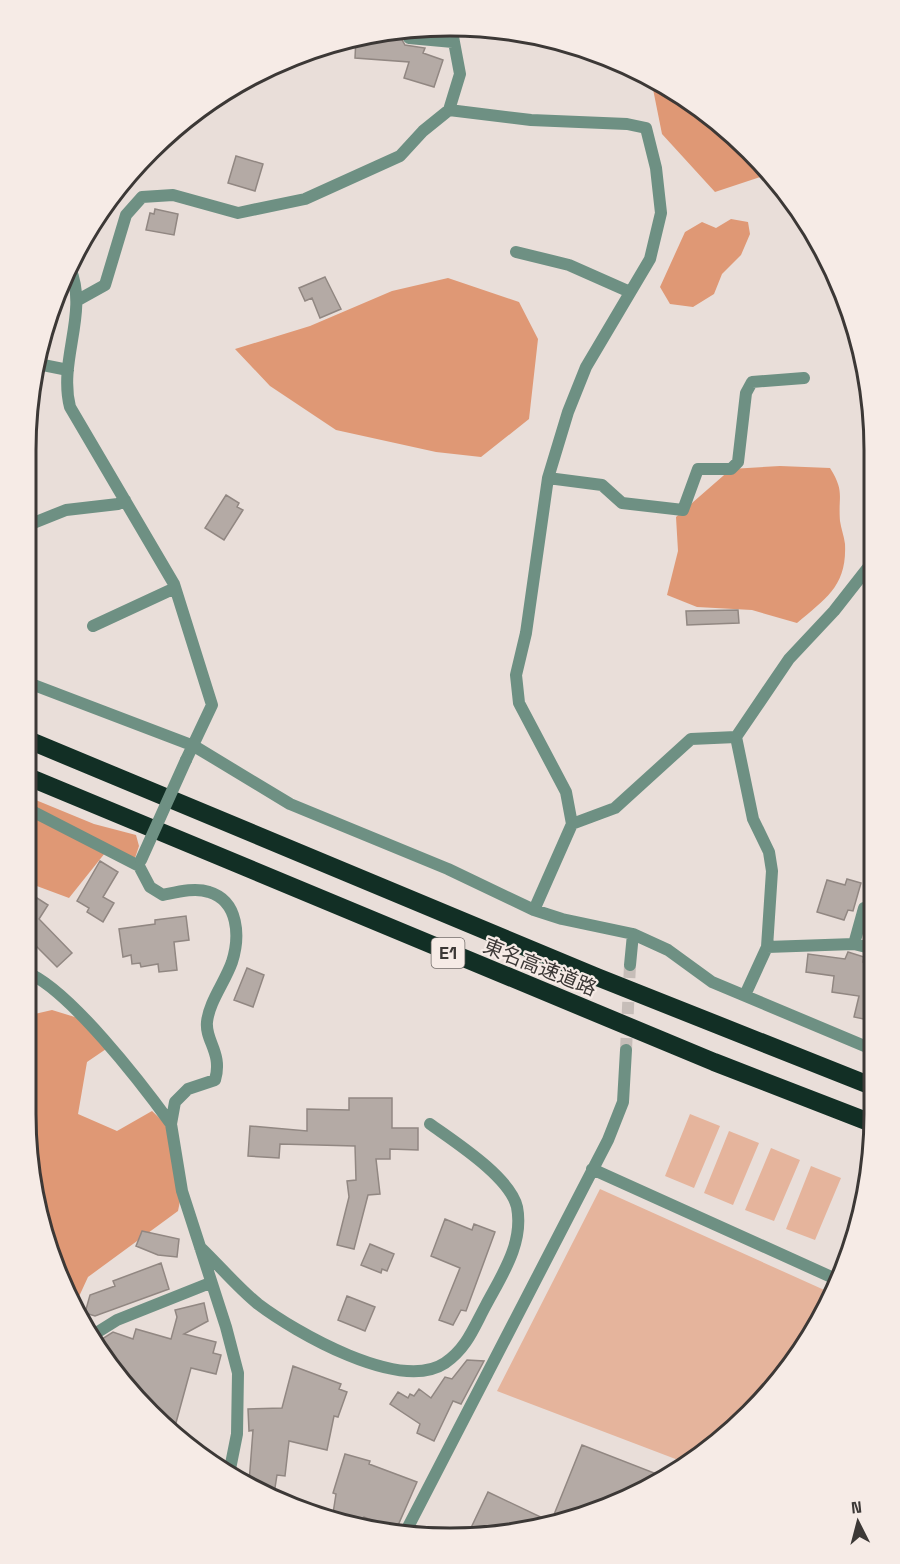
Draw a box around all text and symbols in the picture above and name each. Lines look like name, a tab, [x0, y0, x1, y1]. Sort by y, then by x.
street label: 東名高速道路	[479, 932, 601, 1002]
road number: E1	[432, 938, 464, 968]
north arrow	[828, 1492, 888, 1552]
text: N	[850, 1497, 863, 1519]

